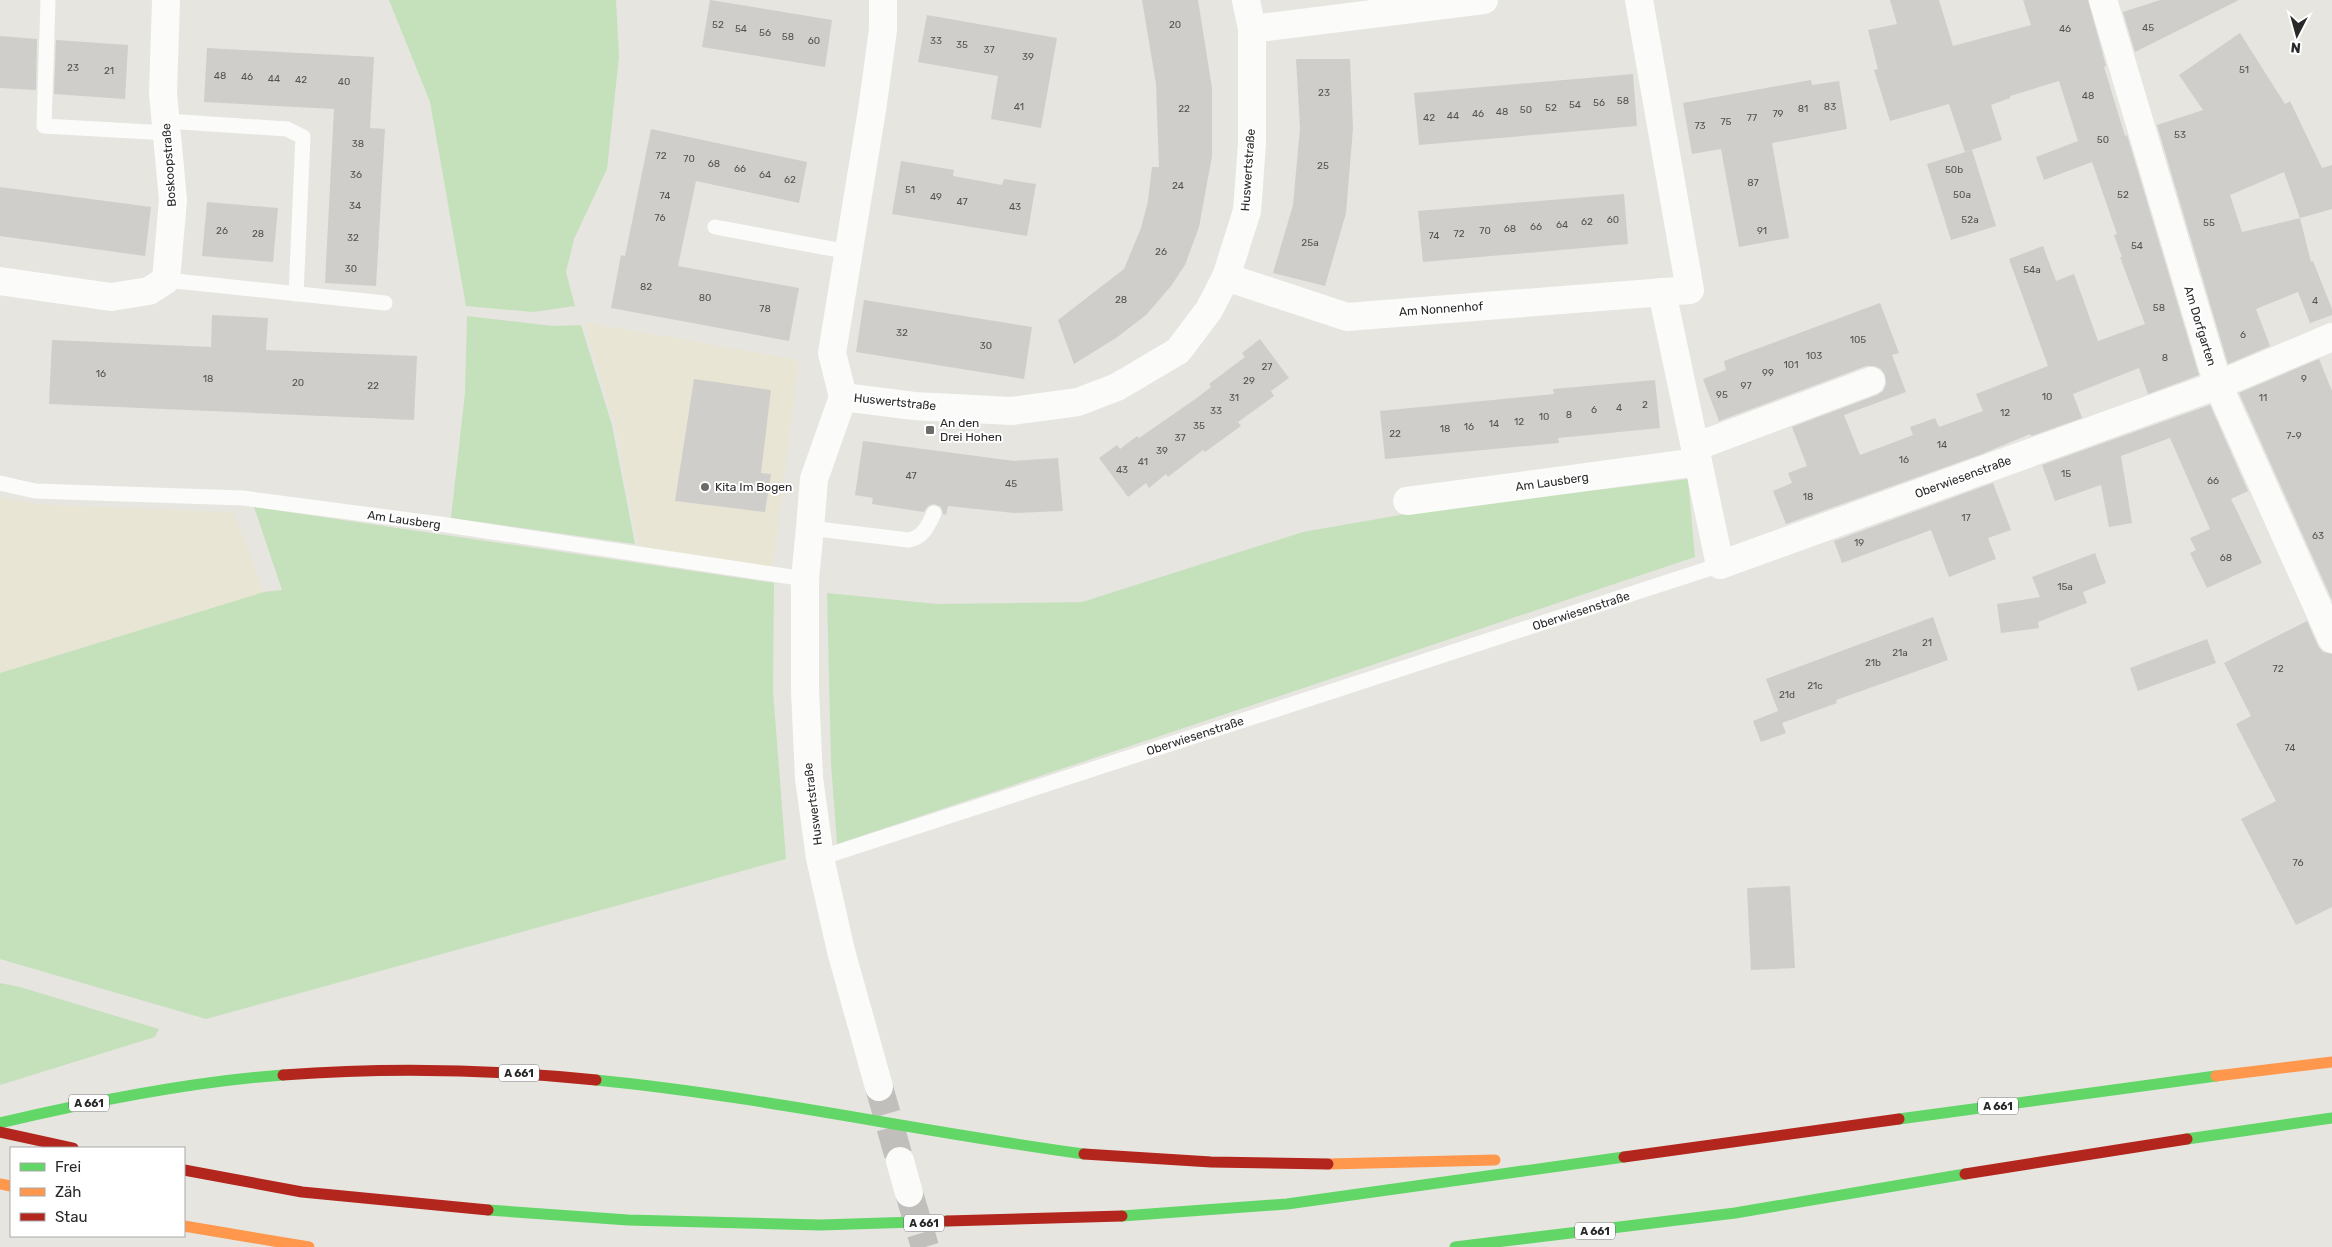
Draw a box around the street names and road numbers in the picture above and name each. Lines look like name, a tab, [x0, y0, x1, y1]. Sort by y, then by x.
street label: Boskoopstraße	[159, 123, 179, 207]
street label: Huswertstraße	[1238, 128, 1258, 212]
street label: Am Dorfgarten	[2181, 284, 2219, 368]
street label: Am Nonnenhof	[1399, 299, 1484, 319]
street label: Huswertstraße	[853, 391, 937, 413]
street label: Oberwiesenstraße	[1913, 453, 2013, 501]
street label: Am Lausberg	[1514, 470, 1590, 494]
street label: Am Lausberg	[366, 508, 442, 532]
street label: Oberwiesenstraße	[1531, 589, 1632, 633]
street label: Oberwiesenstraße	[1145, 714, 1246, 758]
street label: Huswertstraße	[801, 762, 825, 846]
road number: A 661	[499, 1064, 539, 1082]
road number: A 661	[69, 1094, 109, 1112]
road number: A 661	[1978, 1098, 2018, 1114]
road number: A 661	[904, 1214, 944, 1232]
road number: A 661	[1575, 1222, 1615, 1240]

